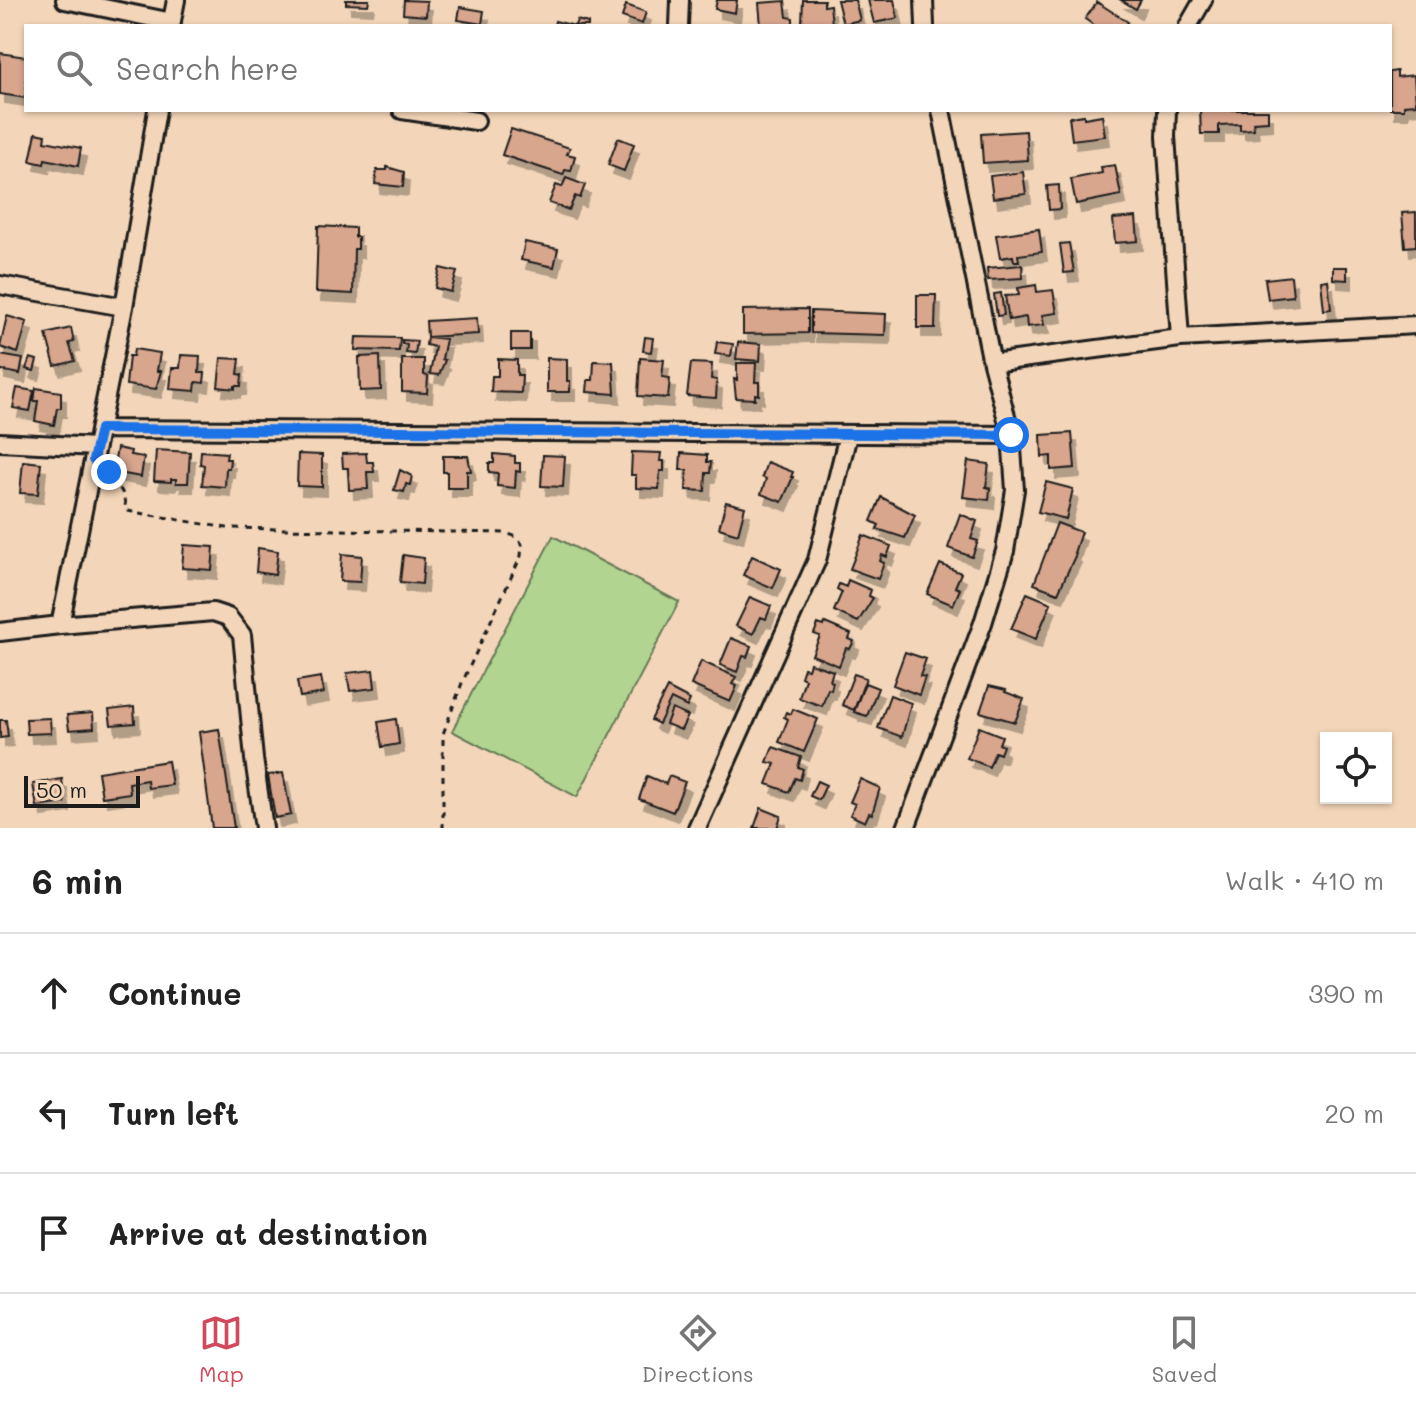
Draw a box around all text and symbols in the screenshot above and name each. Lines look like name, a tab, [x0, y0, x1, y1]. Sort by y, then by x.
search box	[24, 24, 1392, 112]
icon: search	[52, 46, 96, 90]
text: Search here	[116, 48, 299, 88]
route start	[993, 417, 1029, 453]
route end	[91, 454, 127, 490]
map controls	[1320, 732, 1392, 804]
button: locate	[1320, 732, 1392, 804]
scale bar	[24, 772, 140, 808]
text: 50 m	[36, 775, 87, 804]
text: 6 min	[32, 858, 123, 903]
text: Walk · 410 m	[1225, 863, 1384, 897]
icon: ahead	[32, 971, 76, 1015]
text: Continue	[108, 973, 241, 1013]
text: 390 m	[1308, 976, 1384, 1010]
icon: left	[32, 1091, 76, 1135]
text: Turn left	[108, 1093, 239, 1133]
text: 20 m	[1324, 1096, 1384, 1130]
icon: arrive	[32, 1211, 76, 1255]
text: Arrive at destination	[108, 1213, 428, 1253]
tab: Map	[199, 1311, 244, 1388]
tab: Directions	[642, 1311, 754, 1388]
tab: Saved	[1152, 1311, 1217, 1388]

